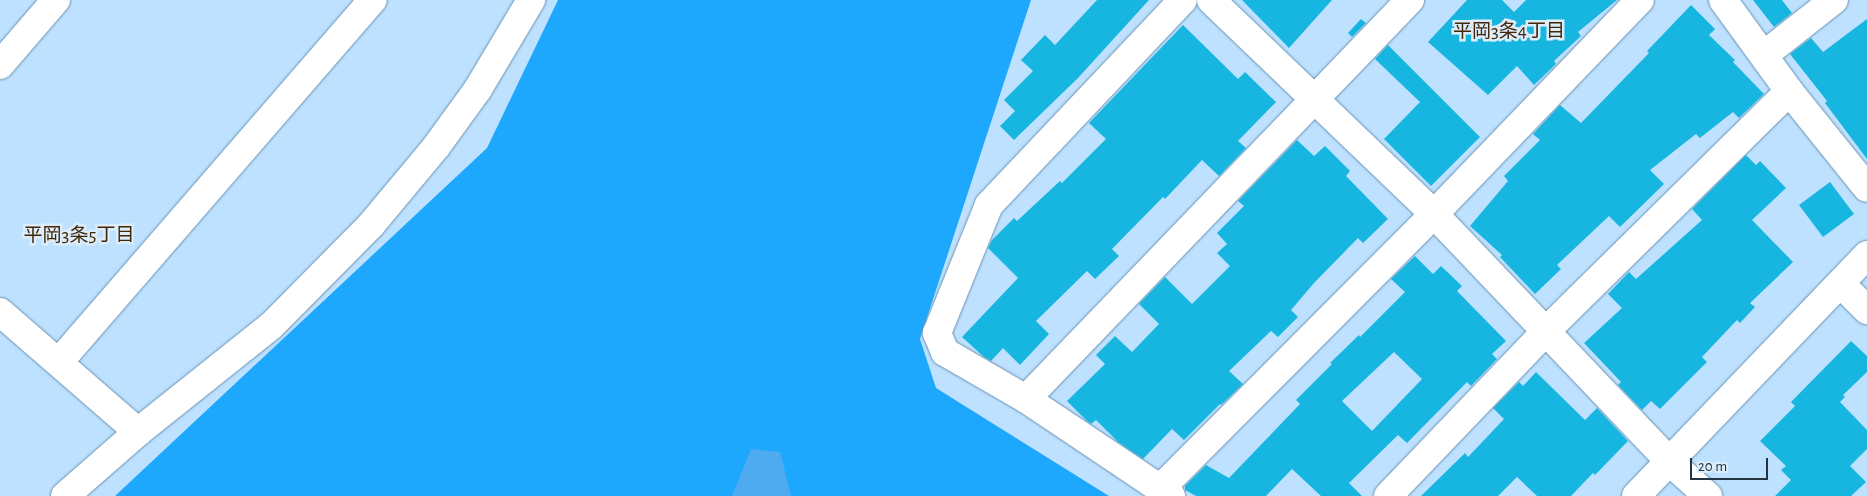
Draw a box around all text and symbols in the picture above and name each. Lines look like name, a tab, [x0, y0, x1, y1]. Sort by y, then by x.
district label: 平岡3条4丁目	[1453, 21, 1565, 43]
district label: 平岡3条5丁目	[24, 225, 134, 247]
scale bar	[1692, 448, 1770, 480]
text: 20 m	[1698, 459, 1727, 474]

